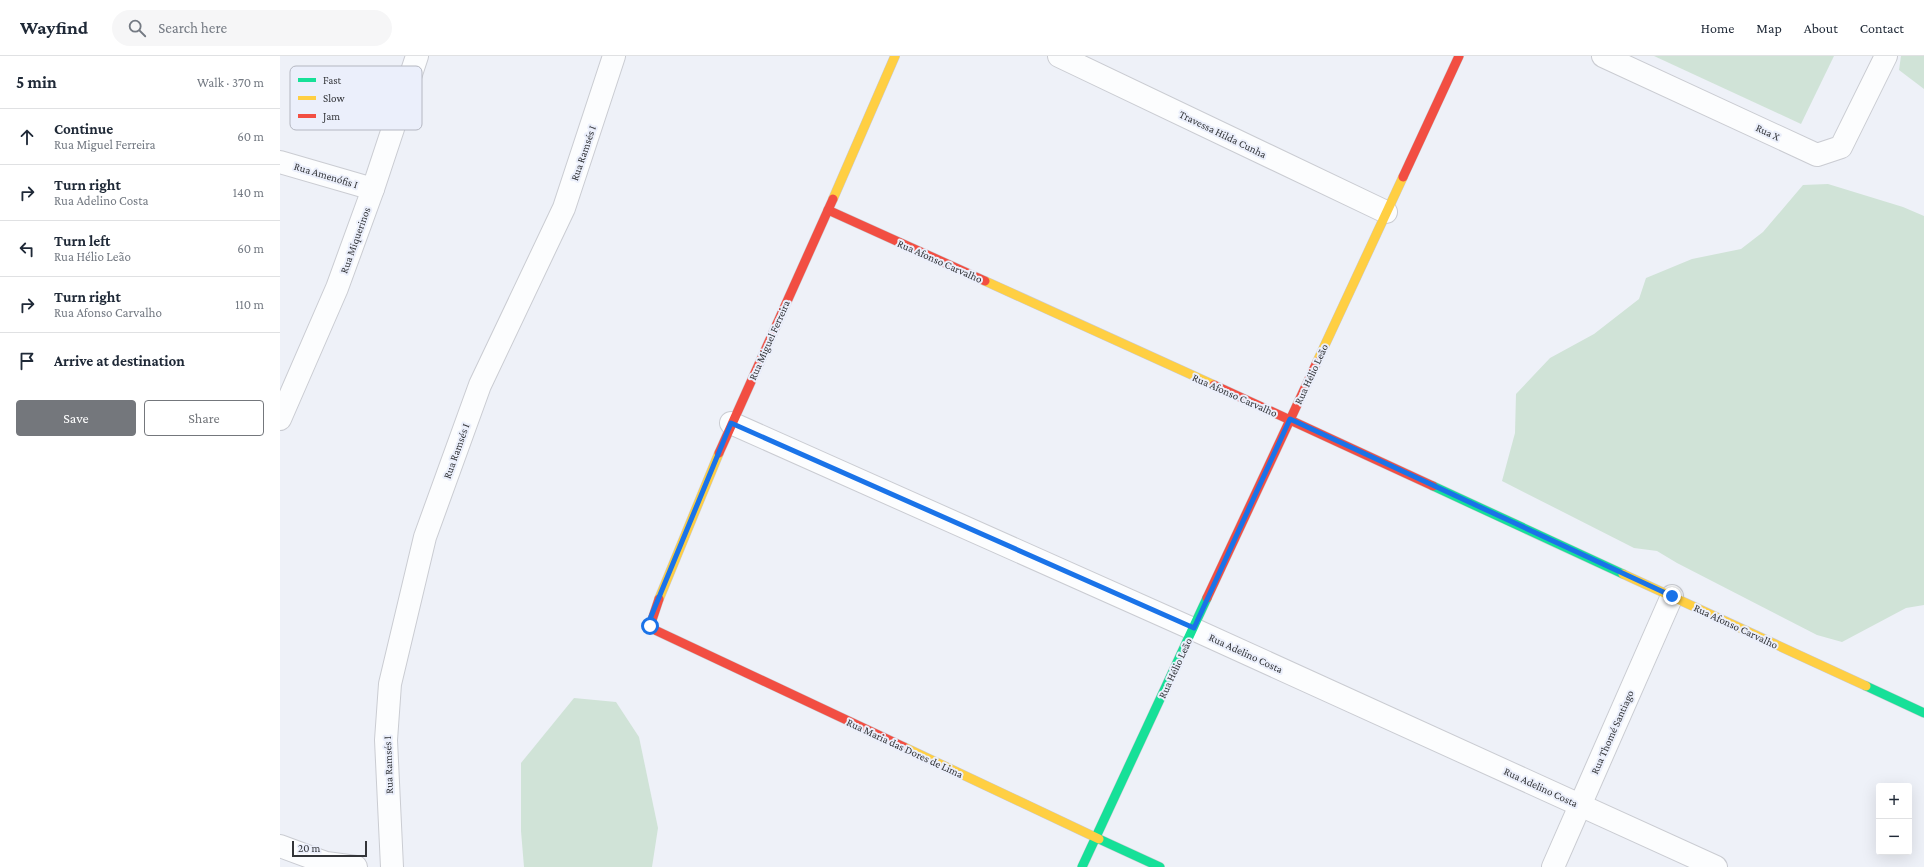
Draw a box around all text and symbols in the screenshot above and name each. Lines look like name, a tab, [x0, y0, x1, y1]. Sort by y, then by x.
search box	[112, 10, 392, 46]
text: Wayfind	[20, 17, 88, 38]
icon: search	[126, 17, 148, 39]
text: Search here	[158, 20, 227, 36]
text: Home	[1701, 20, 1734, 36]
text: Map	[1756, 20, 1782, 36]
text: About	[1804, 20, 1838, 36]
text: Contact	[1860, 20, 1904, 36]
legend	[290, 66, 422, 130]
text: 5 min	[16, 73, 57, 92]
text: Fast	[323, 74, 342, 86]
text: Walk · 370 m	[197, 75, 264, 90]
text: Slow	[323, 92, 345, 104]
street label: Travessa Hilda Cunha	[1177, 108, 1269, 160]
text: Jam	[322, 110, 340, 123]
text: Continue	[54, 121, 113, 137]
street label: Rua X	[1754, 121, 1783, 143]
street label: Rua Ramsés I	[568, 124, 598, 182]
icon: ahead	[16, 126, 38, 148]
text: 60 m	[237, 129, 264, 144]
text: Rua Miguel Ferreira	[54, 137, 156, 152]
street label: Rua Amenófis I	[293, 160, 359, 190]
text: Turn right	[54, 177, 121, 193]
icon: right	[16, 182, 38, 204]
text: 140 m	[233, 185, 264, 200]
text: Rua Adelino Costa	[54, 193, 148, 208]
street label: Rua Miquerinos	[337, 205, 374, 275]
text: Turn left	[54, 233, 110, 249]
street label: Rua Afonso Carvalho	[896, 237, 985, 285]
icon: left	[16, 238, 38, 260]
text: 60 m	[237, 241, 264, 256]
text: Rua Hélio Leão	[54, 249, 131, 264]
text: Turn right	[54, 289, 121, 305]
icon: right	[16, 294, 38, 316]
text: 110 m	[235, 297, 264, 312]
street label: Rua Miguel Ferreira	[746, 298, 793, 382]
text: Rua Afonso Carvalho	[54, 305, 162, 320]
street label: Rua Hélio Leão	[1292, 341, 1330, 406]
icon: arrive	[16, 350, 38, 372]
text: Arrive at destination	[54, 353, 185, 369]
street label: Rua Afonso Carvalho	[1191, 371, 1280, 419]
button: Save	[16, 400, 136, 436]
button: Share	[144, 400, 264, 436]
street label: Rua Ramsés I	[440, 422, 472, 480]
route end	[1663, 587, 1681, 605]
street label: Rua Afonso Carvalho	[1692, 601, 1780, 651]
route start	[641, 617, 659, 635]
street label: Rua Adelino Costa	[1207, 631, 1285, 675]
street label: Rua Hélio Leão	[1156, 635, 1194, 700]
street label: Rua Thomé Santiago	[1588, 688, 1637, 776]
street label: Rua Maria das Dores de Lima	[845, 716, 965, 780]
street label: Rua Ramsés I	[381, 736, 395, 794]
street label: Rua Adelino Costa	[1502, 765, 1580, 809]
map controls	[1876, 783, 1912, 855]
button: +	[1876, 783, 1912, 819]
button: −	[1876, 819, 1912, 855]
scale bar	[292, 839, 367, 858]
text: 20 m	[298, 842, 320, 854]

